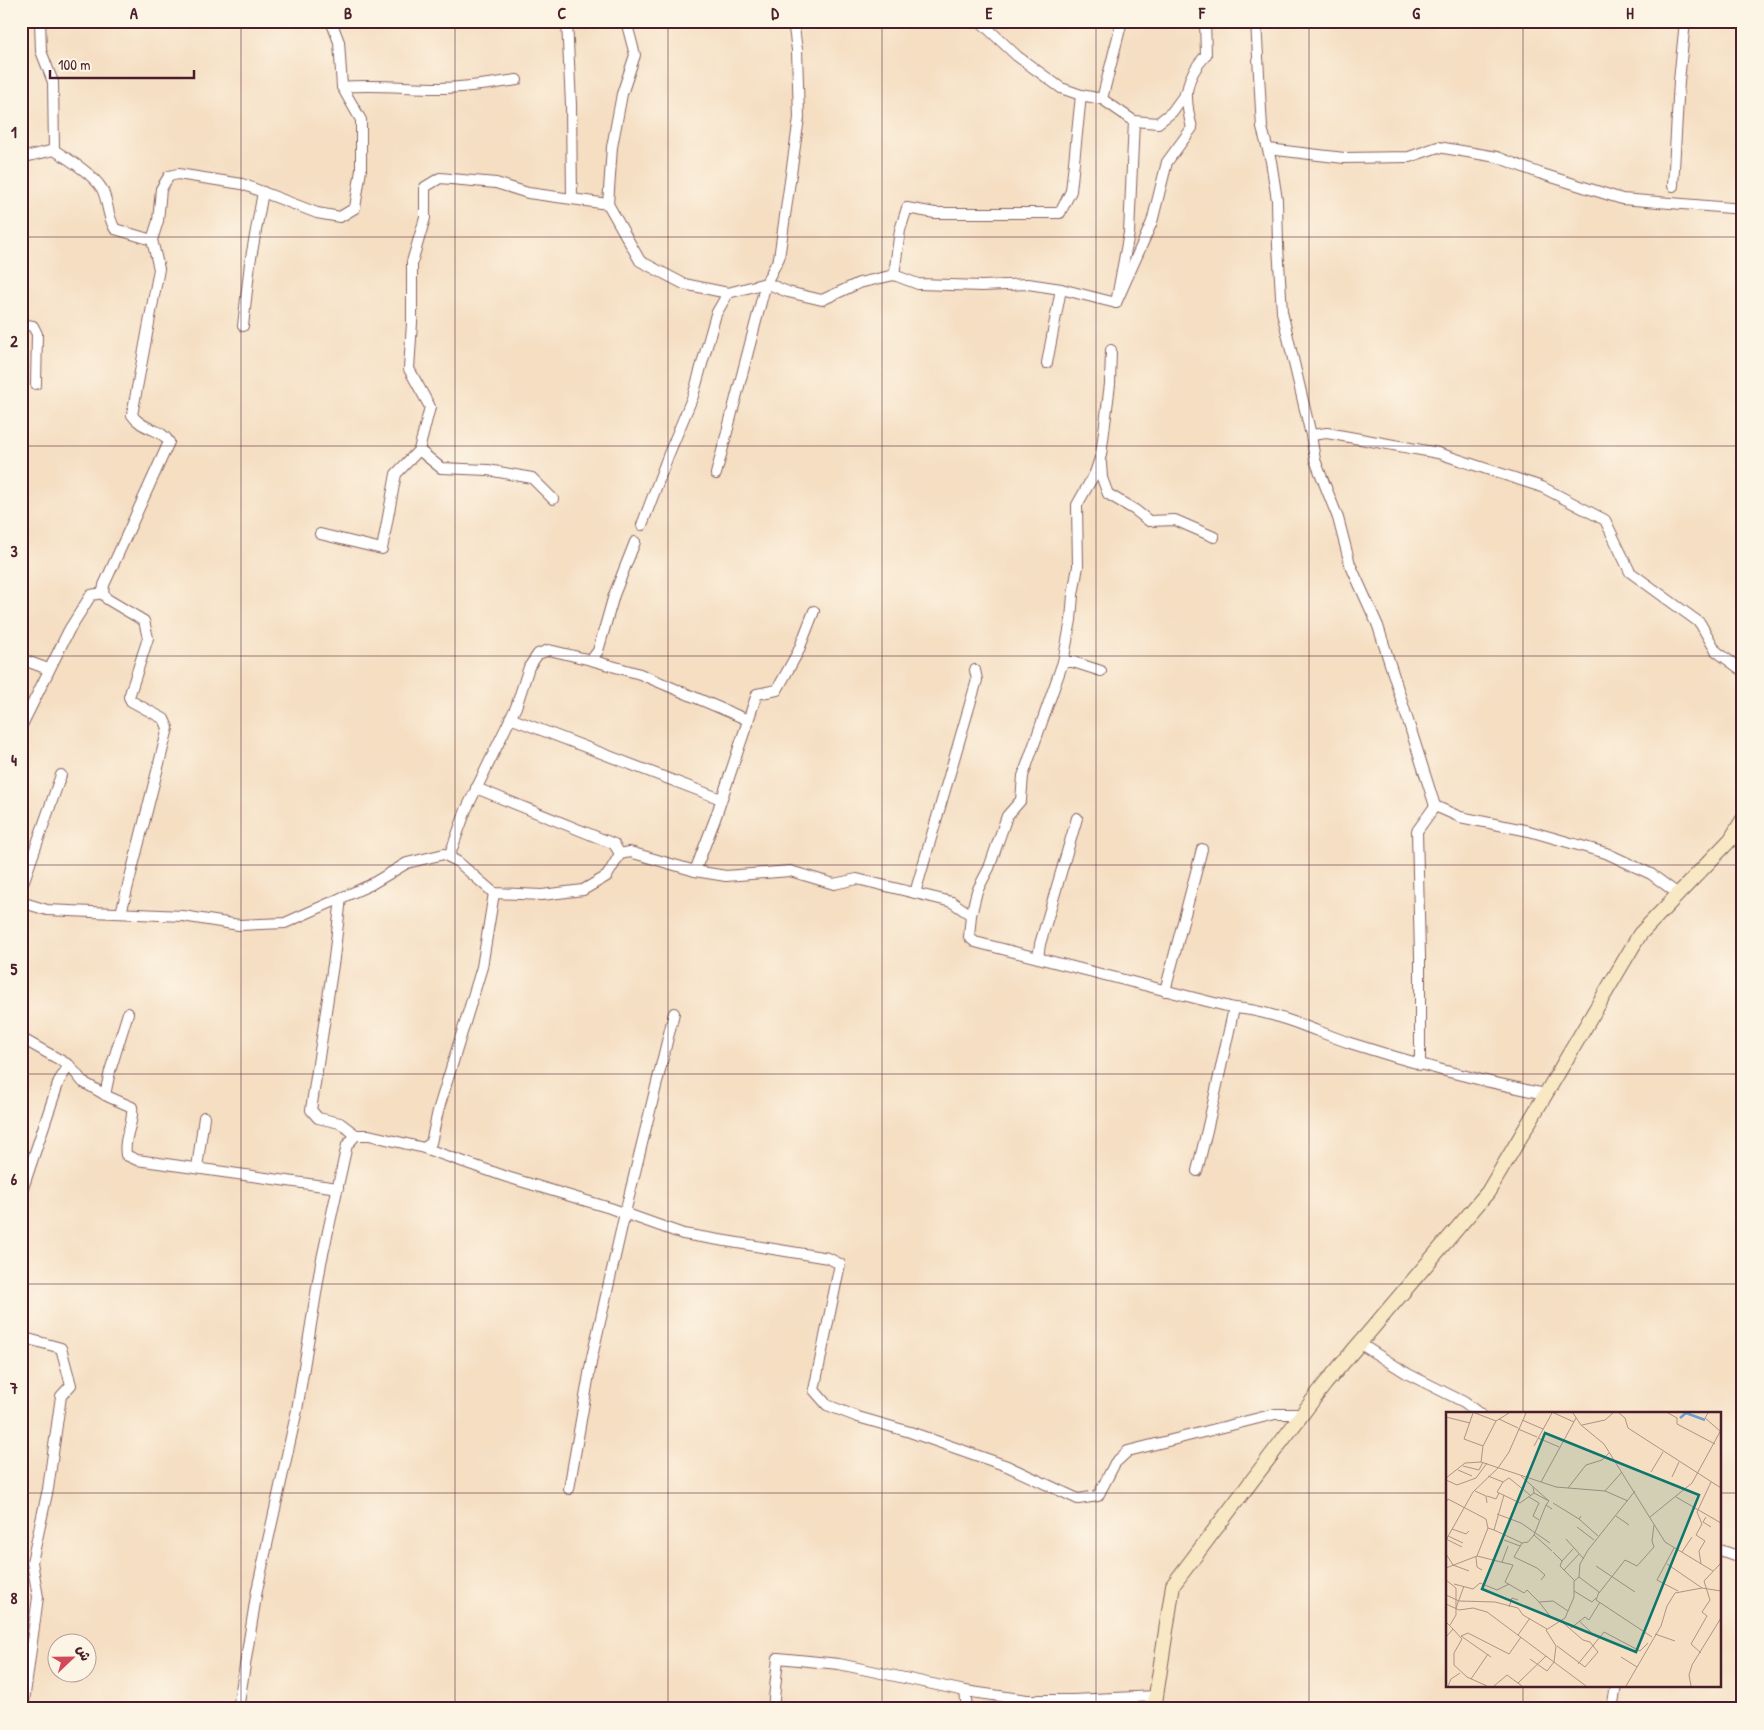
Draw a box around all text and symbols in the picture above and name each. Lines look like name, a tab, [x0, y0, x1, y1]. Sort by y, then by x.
text: A	[130, 2, 138, 24]
text: B	[344, 2, 352, 24]
text: C	[558, 2, 567, 24]
text: D	[771, 2, 779, 24]
text: E	[985, 2, 993, 24]
text: F	[1198, 2, 1206, 24]
text: G	[1412, 2, 1420, 24]
text: H	[1626, 2, 1634, 24]
scale bar	[50, 48, 194, 80]
text: 100 m	[58, 54, 91, 75]
text: 1	[11, 121, 17, 143]
text: 2	[10, 330, 18, 352]
text: 3	[10, 540, 18, 562]
text: 4	[11, 749, 17, 771]
text: 5	[11, 958, 18, 980]
text: 6	[11, 1168, 18, 1190]
text: 7	[9, 1377, 18, 1399]
inset map	[1446, 1412, 1722, 1688]
text: 8	[11, 1587, 18, 1609]
north arrow	[48, 1632, 98, 1682]
text: ش	[73, 1642, 96, 1664]

